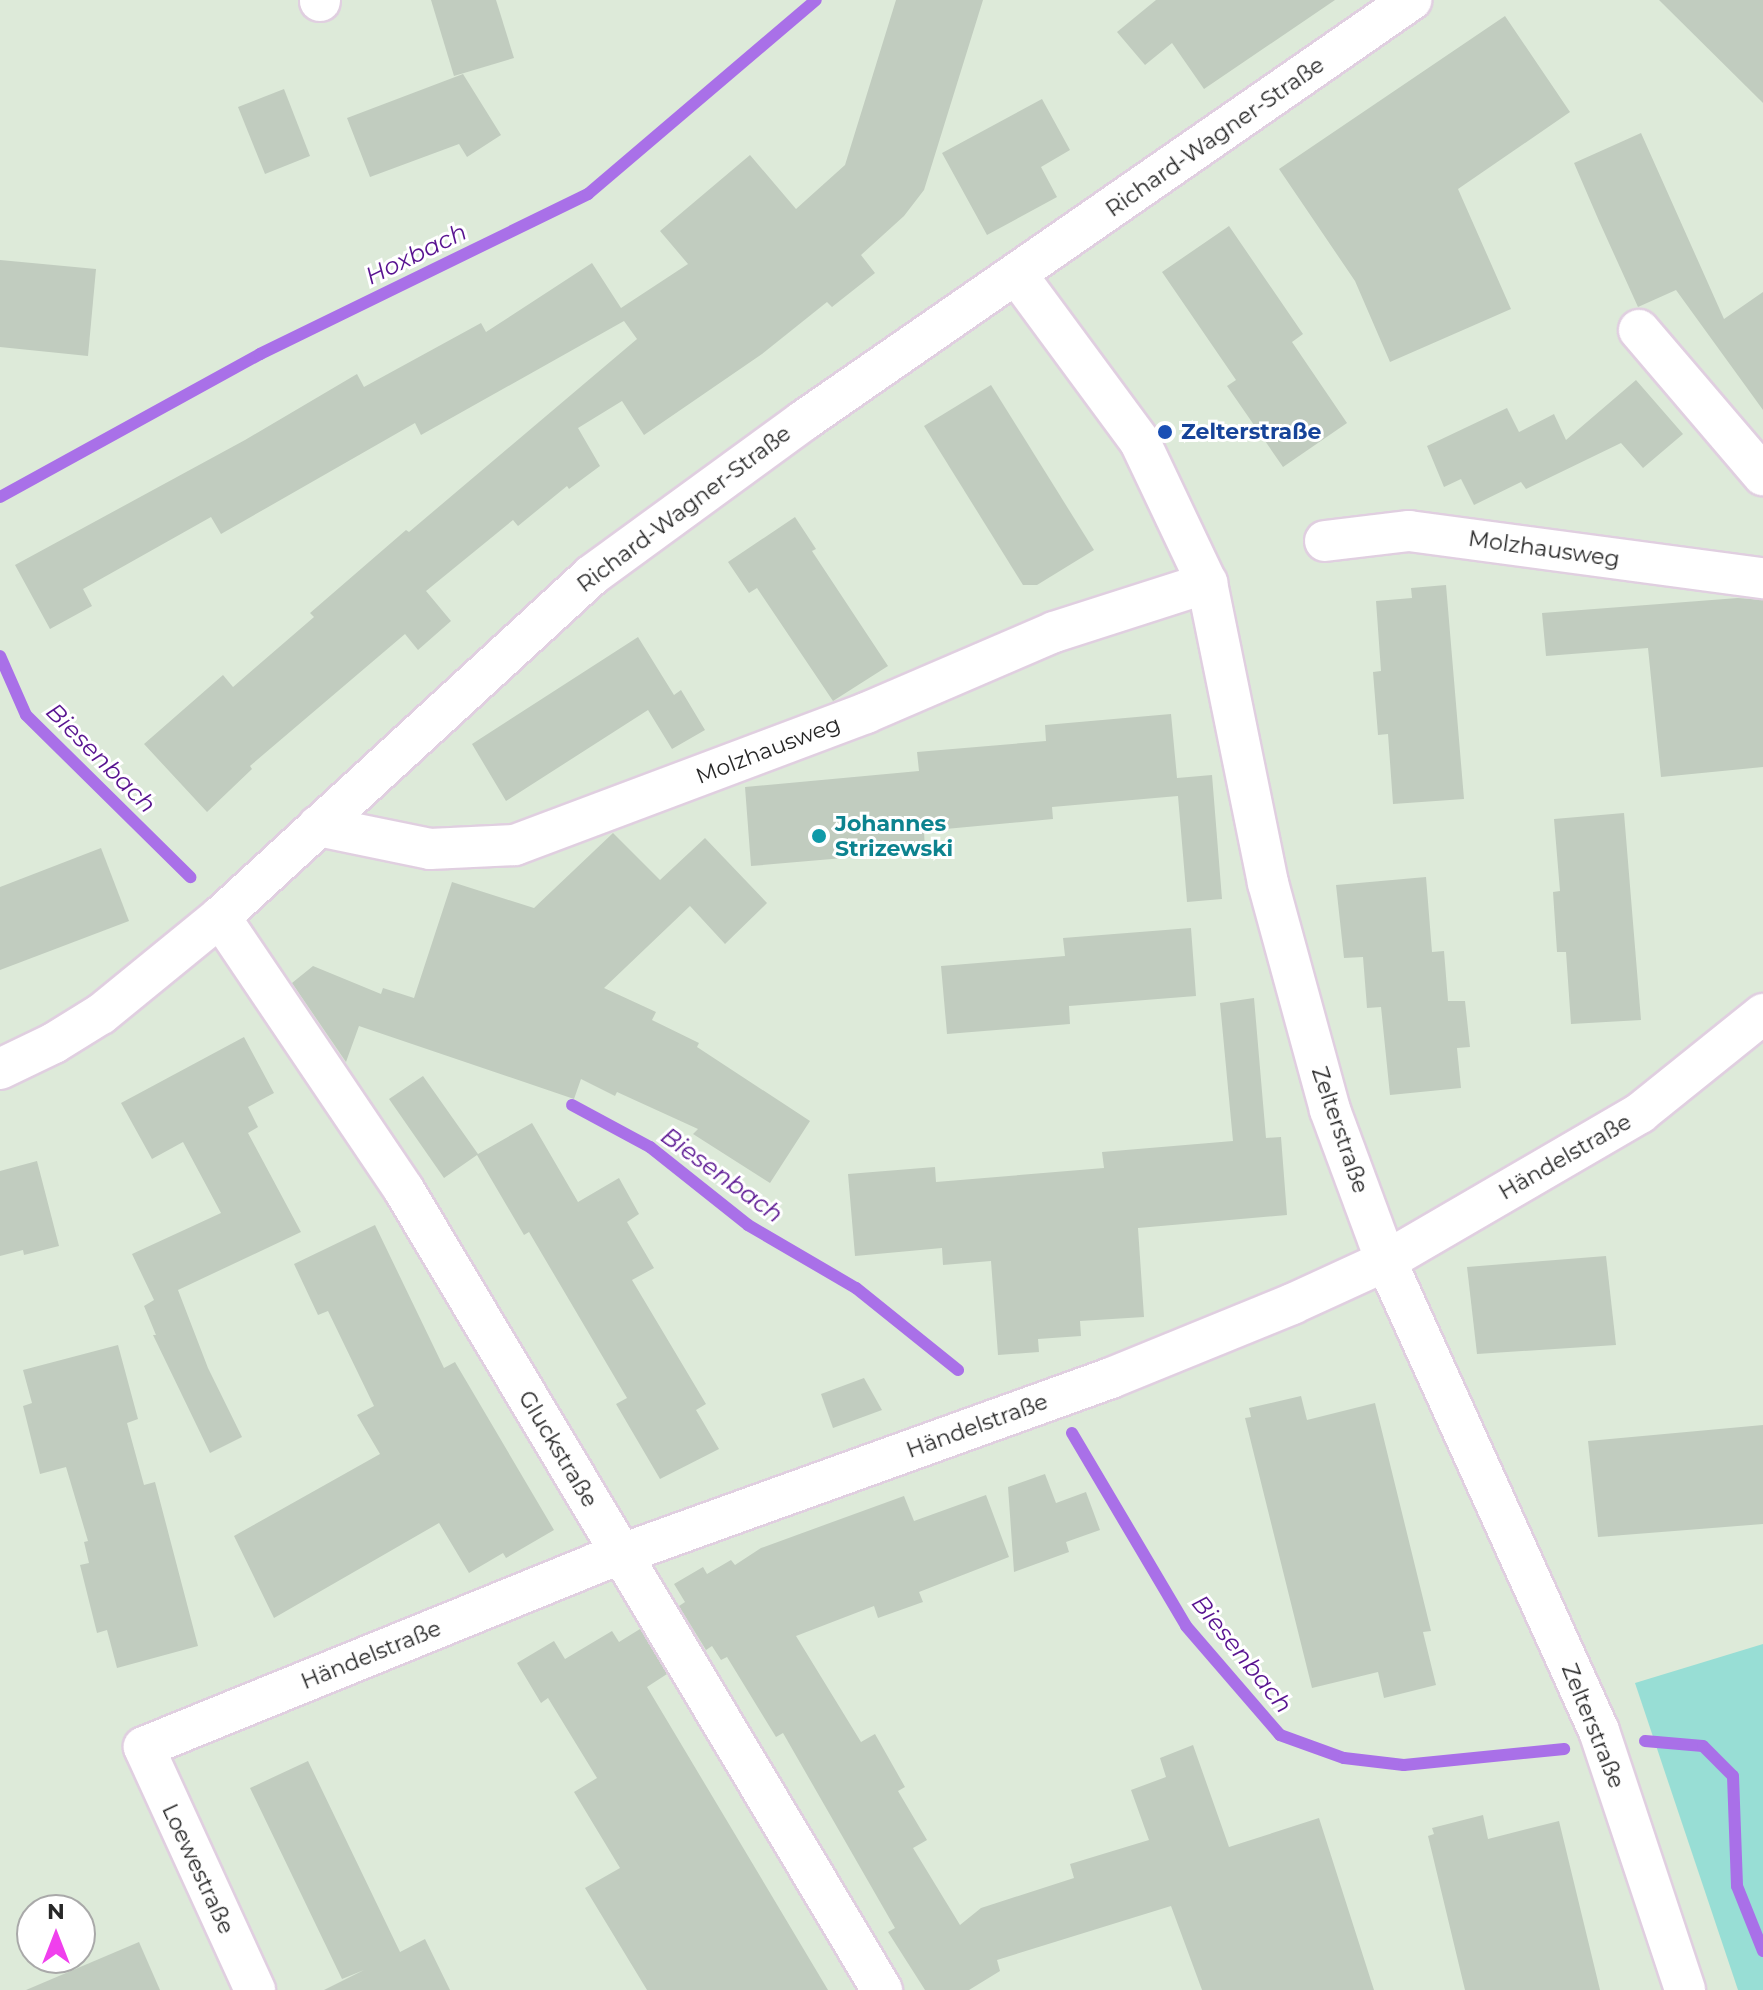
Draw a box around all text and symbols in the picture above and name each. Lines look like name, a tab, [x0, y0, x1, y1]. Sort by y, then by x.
street label: Richard-Wagner-Straße	[1101, 51, 1329, 223]
water label: Hoxbach	[361, 217, 471, 291]
place label: Zelterstraße	[1181, 419, 1321, 445]
street label: Richard-Wagner-Straße	[572, 420, 796, 598]
marker: Zelterstraße	[1156, 423, 1174, 441]
street label: Molzhausweg	[1467, 525, 1621, 573]
water label: Biesenbach	[40, 697, 162, 819]
street label: Molzhausweg	[692, 710, 844, 790]
place label: Johannes Strizewski	[835, 810, 953, 862]
marker: Johannes Strizewski	[810, 827, 828, 845]
street label: Zelterstraße	[1306, 1063, 1374, 1197]
street label: Händelstraße	[1494, 1108, 1636, 1206]
water label: Biesenbach	[655, 1121, 789, 1229]
street label: Gluckstraße	[513, 1386, 603, 1512]
street label: Händelstraße	[903, 1388, 1051, 1464]
water label: Biesenbach	[1186, 1589, 1298, 1719]
street label: Händelstraße	[297, 1615, 445, 1695]
street label: Zelterstraße	[1556, 1660, 1630, 1792]
street label: Loewestraße	[156, 1800, 240, 1938]
north arrow	[16, 1894, 96, 1974]
text: N	[47, 1898, 65, 1925]

